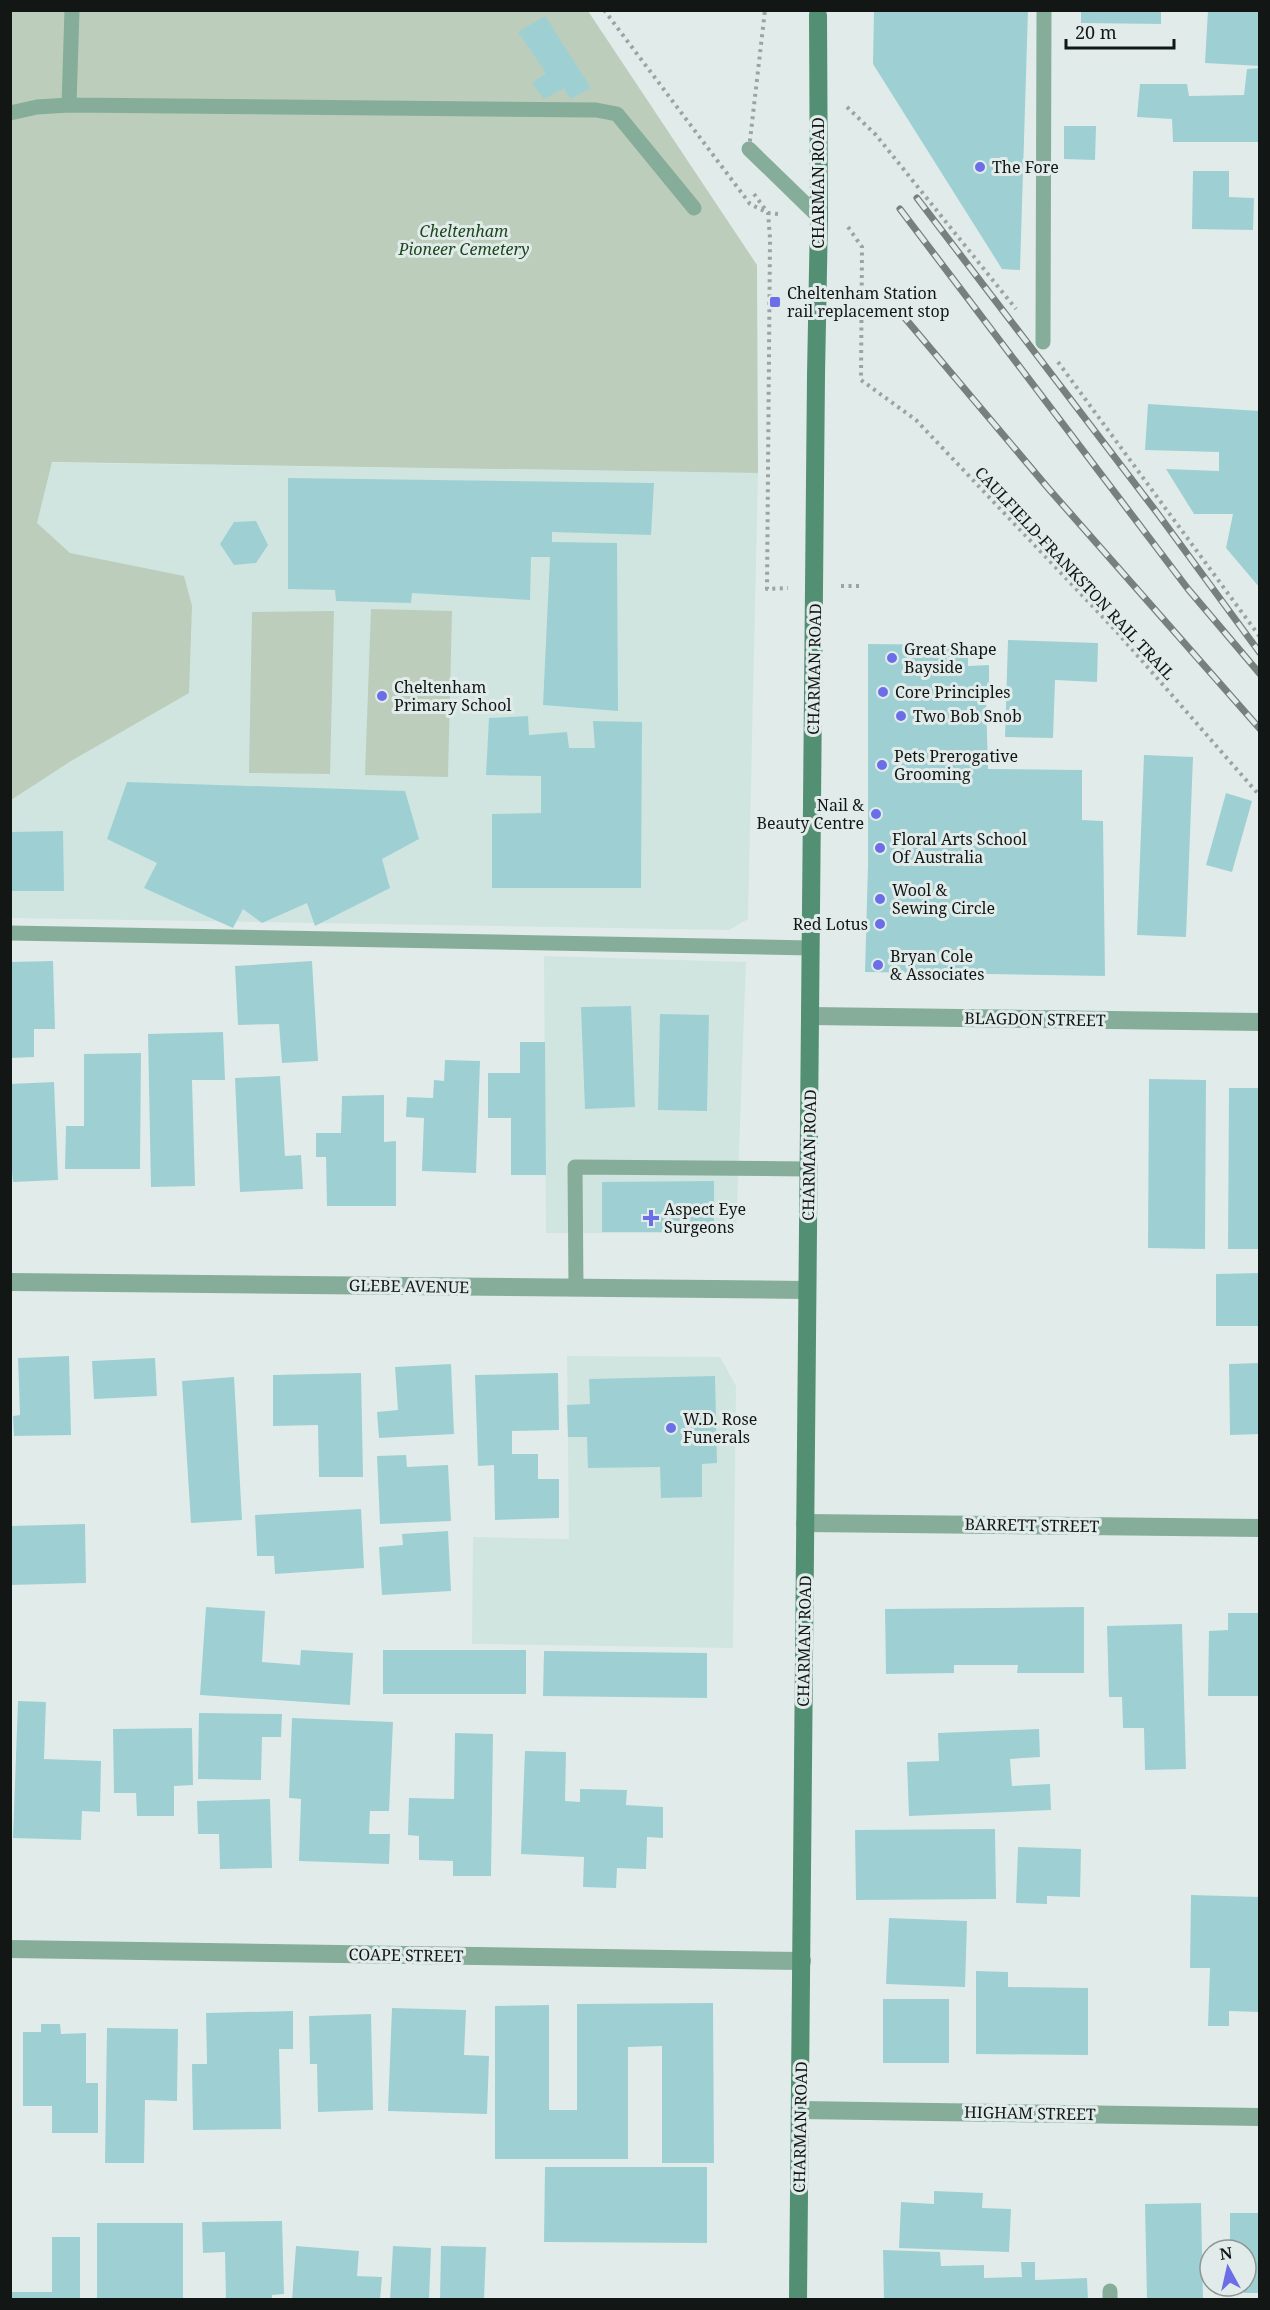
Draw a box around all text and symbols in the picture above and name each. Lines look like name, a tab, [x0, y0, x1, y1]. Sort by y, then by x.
scale bar	[1066, 12, 1174, 50]
text: 20 m	[1075, 20, 1117, 44]
street label: CHARMAN ROAD	[807, 117, 829, 249]
place label: The Fore	[992, 156, 1059, 178]
marker: The Fore	[973, 160, 987, 174]
park label: Cheltenham Pioneer Cemetery	[398, 220, 529, 260]
place label: Cheltenham Station rail replacement stop	[787, 282, 949, 322]
marker: Cheltenham Station rail replacement stop	[768, 295, 782, 309]
street label: CAULFIELD-FRANKSTON RAIL TRAIL	[970, 462, 1180, 684]
street label: CHARMAN ROAD	[802, 603, 826, 735]
place label: Great Shape Bayside	[904, 638, 997, 678]
marker: Great Shape Bayside	[885, 651, 899, 665]
place label: Cheltenham Primary School	[394, 676, 511, 716]
place label: Core Principles	[895, 681, 1011, 703]
marker: Core Principles	[876, 685, 890, 699]
marker: Cheltenham Primary School	[375, 689, 389, 703]
place label: Two Bob Snob	[913, 705, 1022, 727]
marker: Two Bob Snob	[894, 709, 908, 723]
place label: Pets Prerogative Grooming	[894, 745, 1018, 785]
marker: Pets Prerogative Grooming	[875, 758, 889, 772]
place label: Nail & Beauty Centre	[757, 794, 864, 834]
marker: Nail & Beauty Centre	[869, 807, 883, 821]
place label: Floral Arts School Of Australia	[892, 828, 1027, 868]
marker: Floral Arts School Of Australia	[873, 841, 887, 855]
place label: Wool & Sewing Circle	[892, 879, 995, 919]
marker: Wool & Sewing Circle	[873, 892, 887, 906]
place label: Red Lotus	[793, 913, 868, 935]
marker: Red Lotus	[873, 917, 887, 931]
place label: Bryan Cole & Associates	[890, 945, 984, 985]
marker: Bryan Cole & Associates	[871, 958, 885, 972]
street label: BLAGDON STREET	[964, 1007, 1106, 1031]
street label: CHARMAN ROAD	[797, 1089, 821, 1221]
place label: Aspect Eye Surgeons	[664, 1198, 746, 1238]
marker: Aspect Eye Surgeons	[642, 1209, 660, 1227]
street label: GLEBE AVENUE	[349, 1274, 469, 1298]
place label: W.D. Rose Funerals	[683, 1408, 757, 1448]
marker: W.D. Rose Funerals	[664, 1421, 678, 1435]
street label: BARRETT STREET	[965, 1513, 1100, 1537]
street label: CHARMAN ROAD	[792, 1575, 816, 1707]
street label: COAPE STREET	[348, 1943, 464, 1967]
street label: CHARMAN ROAD	[788, 2061, 812, 2193]
street label: HIGHAM STREET	[964, 2101, 1096, 2125]
north arrow	[1198, 2238, 1258, 2298]
text: N	[1218, 2241, 1234, 2265]

